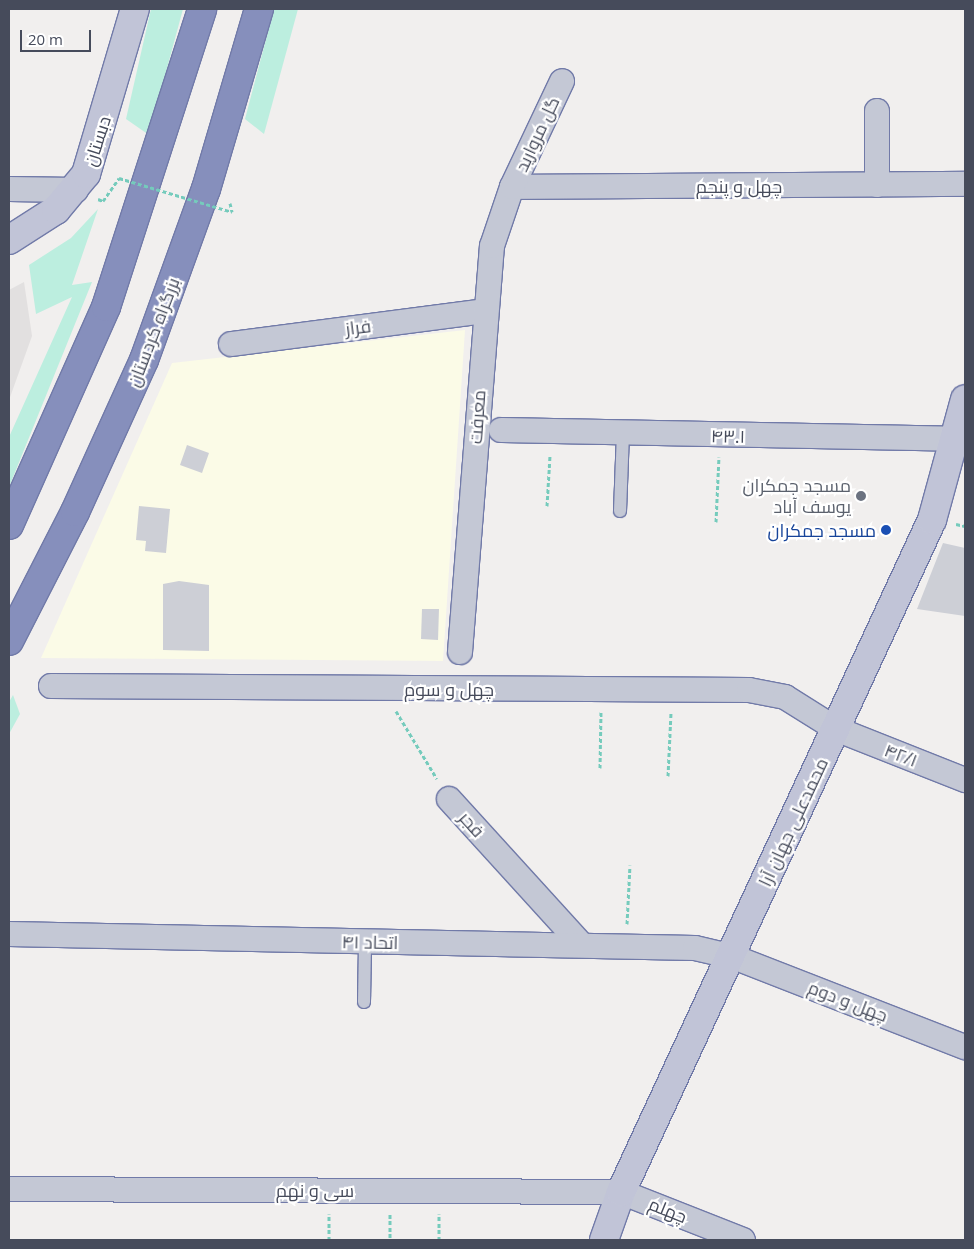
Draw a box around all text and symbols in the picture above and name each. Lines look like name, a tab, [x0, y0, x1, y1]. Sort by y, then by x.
scale bar	[22, 20, 94, 52]
text: 20 m	[28, 29, 63, 49]
street label: گل مروارید	[510, 93, 564, 175]
street label: دبستان	[79, 113, 115, 169]
street label: چهل و پنجم	[696, 175, 782, 197]
street label: بزرگراه کردستان	[122, 274, 184, 390]
street label: فراز	[344, 315, 372, 339]
street label: معرفت	[464, 389, 490, 445]
street label: ۴۳.۱	[711, 425, 745, 447]
place label: مسجد جمکران یوسف آباد	[743, 475, 851, 518]
marker: مسجد جمکران یوسف آباد	[855, 490, 867, 502]
place label: مسجد جمکران	[768, 519, 876, 541]
marker: مسجد جمکران	[880, 524, 892, 536]
street label: چهل و سوم	[404, 678, 494, 700]
street label: ۴۲/۱	[881, 739, 921, 771]
street label: محمدعلی جهان آرا	[754, 754, 832, 890]
street label: فجر	[455, 807, 489, 841]
street label: اتحاد ۴۱	[341, 931, 399, 953]
street label: چهل و دوم	[805, 976, 891, 1026]
street label: سی و نهم	[276, 1179, 354, 1201]
street label: چهلم	[646, 1193, 690, 1227]

